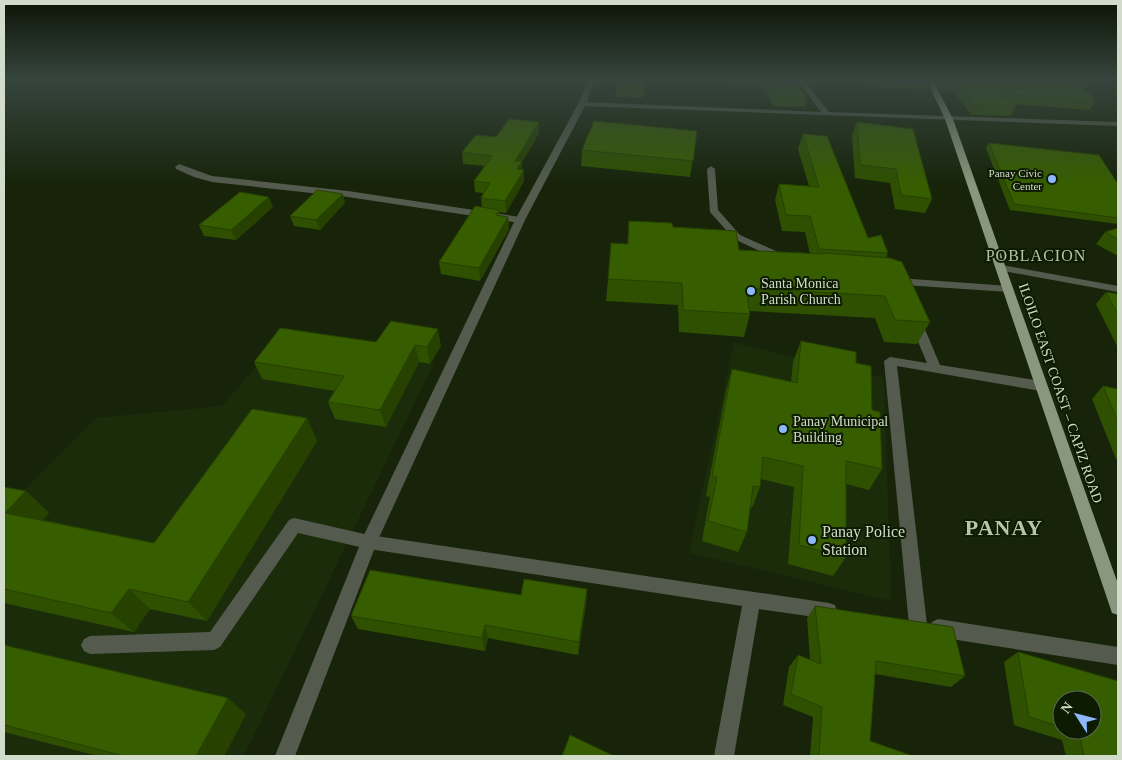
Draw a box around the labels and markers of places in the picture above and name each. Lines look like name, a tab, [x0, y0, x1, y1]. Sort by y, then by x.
place label: Panay Civic Center	[989, 167, 1042, 192]
marker: Panay Civic Center	[1046, 173, 1058, 185]
place label: Santa Monica Parish Church	[761, 276, 841, 307]
marker: Santa Monica Parish Church	[745, 285, 757, 297]
place label: Panay Municipal Building	[793, 414, 888, 445]
marker: Panay Municipal Building	[777, 423, 789, 435]
place label: Panay Police Station	[822, 523, 905, 558]
marker: Panay Police Station	[806, 534, 818, 546]

